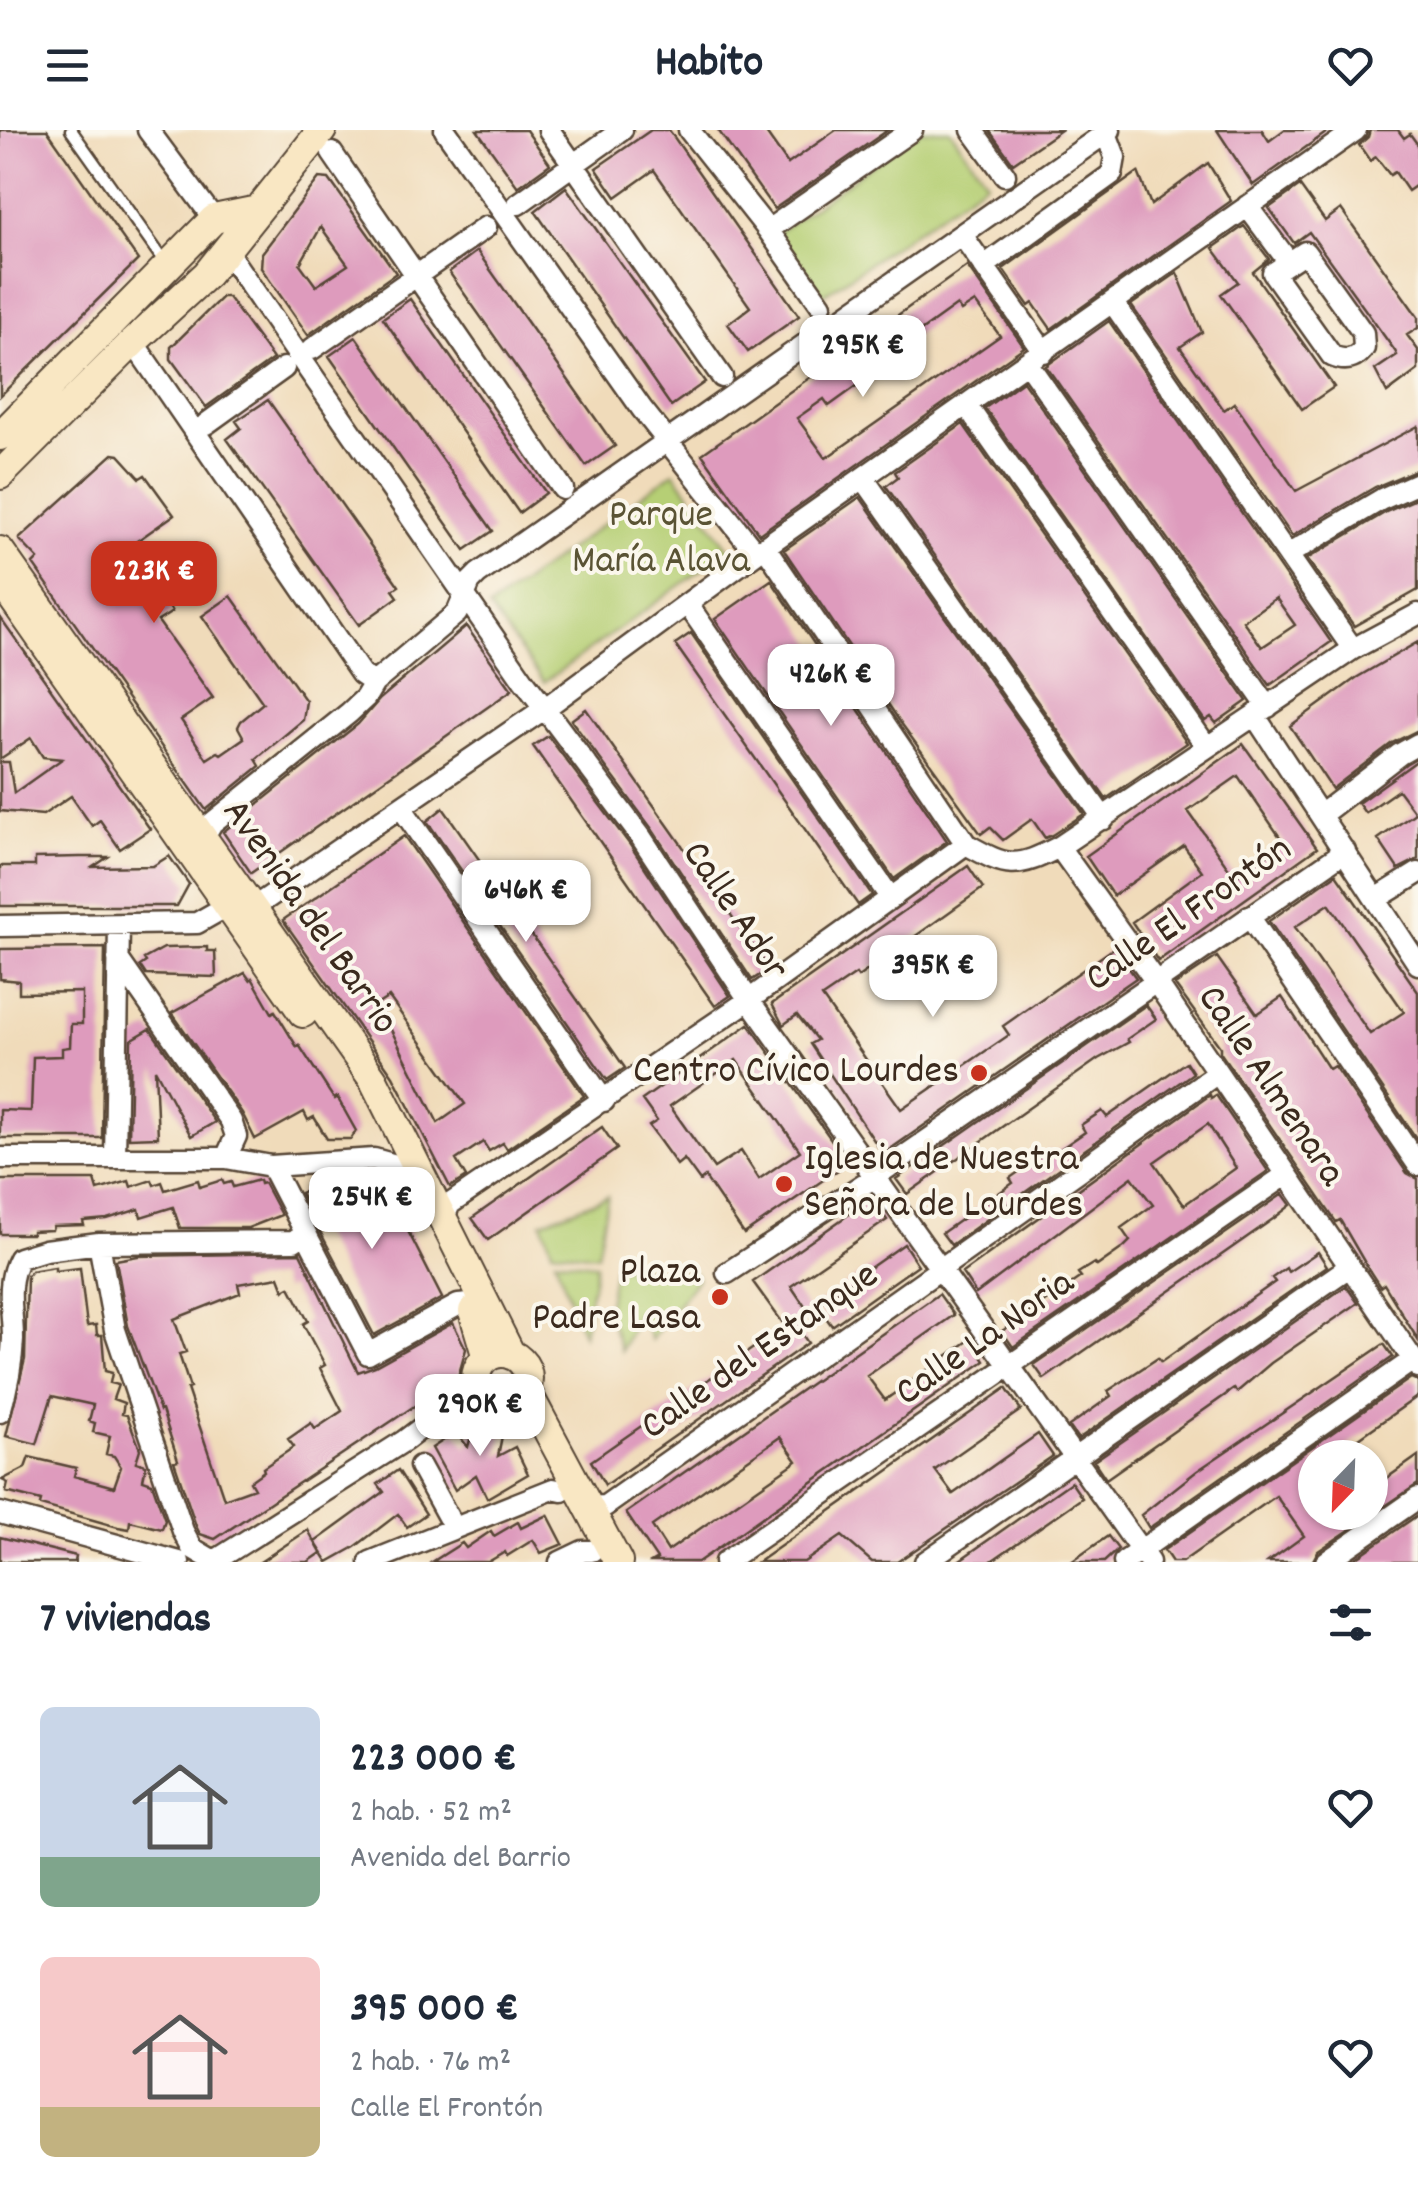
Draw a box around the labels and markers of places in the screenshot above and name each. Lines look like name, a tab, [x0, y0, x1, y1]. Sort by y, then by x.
pin: 295K €	[782, 315, 944, 400]
pin: 223K €	[73, 541, 235, 626]
pin: 426K €	[750, 644, 912, 729]
pin: 646K €	[445, 860, 607, 945]
pin: 395K €	[852, 935, 1014, 1020]
place label: Centro Cívico Lourdes	[633, 1045, 959, 1102]
marker: Centro Cívico Lourdes	[968, 1062, 990, 1084]
place label: Iglesia de Nuestra Señora de Lourdes	[804, 1133, 1083, 1236]
pin: 254K €	[291, 1167, 453, 1252]
marker: Iglesia de Nuestra Señora de Lourdes	[773, 1173, 795, 1195]
place label: Plaza Padre Lasa	[532, 1246, 701, 1349]
marker: Plaza Padre Lasa	[709, 1286, 731, 1308]
pin: 290K €	[399, 1374, 561, 1459]

